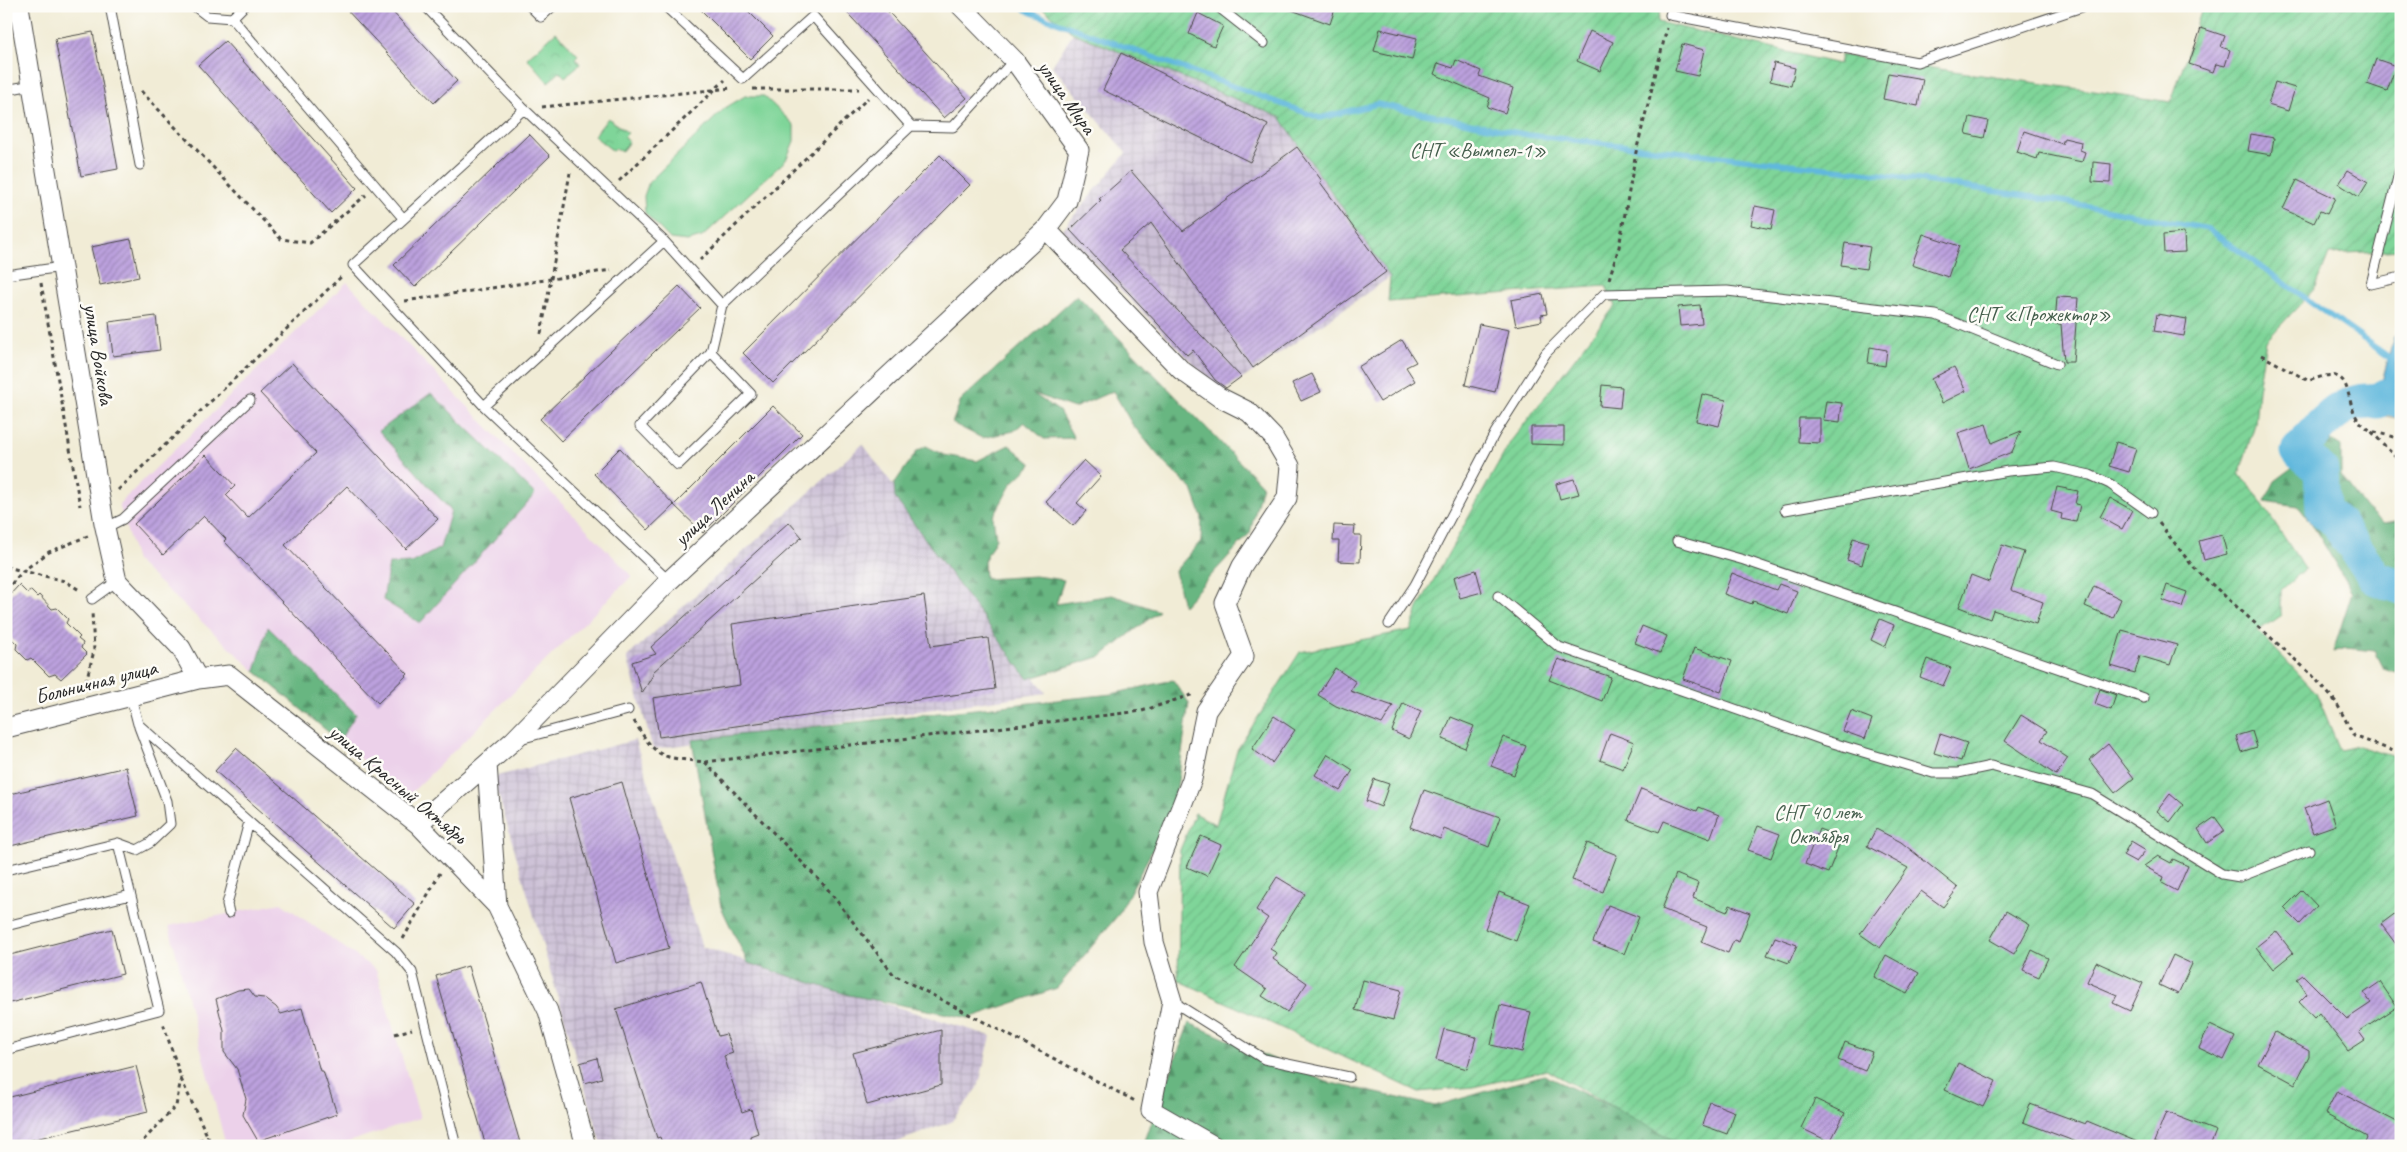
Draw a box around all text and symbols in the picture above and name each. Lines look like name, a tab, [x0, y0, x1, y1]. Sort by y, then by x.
street label: улица Мира	[1031, 53, 1103, 140]
park label: СНТ «Вымпел-1»	[1410, 137, 1546, 163]
street label: улица Войкова	[78, 300, 120, 408]
park label: СНТ «Прожектор»	[1967, 301, 2111, 327]
street label: улица Ленина	[667, 463, 761, 553]
street label: Больничная улица	[32, 654, 161, 710]
street label: улица Красный Октябрь	[322, 717, 473, 850]
park label: СНТ 40 лет Октября	[1774, 799, 1863, 849]

